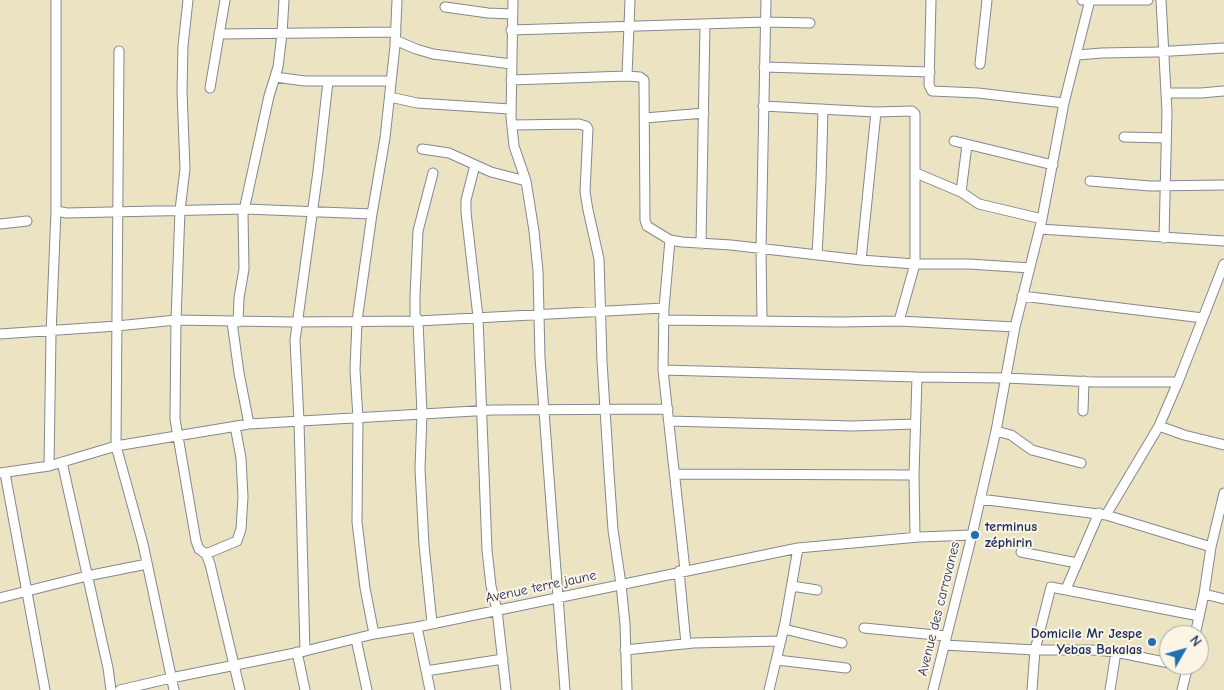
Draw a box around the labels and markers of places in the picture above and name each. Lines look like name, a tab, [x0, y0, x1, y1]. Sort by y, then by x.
place label: terminus zéphirin	[985, 519, 1037, 552]
marker: terminus zéphirin	[969, 529, 981, 541]
place label: Domicile Mr Jespe Yebas Bakalas	[1031, 626, 1142, 658]
marker: Domicile Mr Jespe Yebas Bakalas	[1146, 636, 1158, 648]

